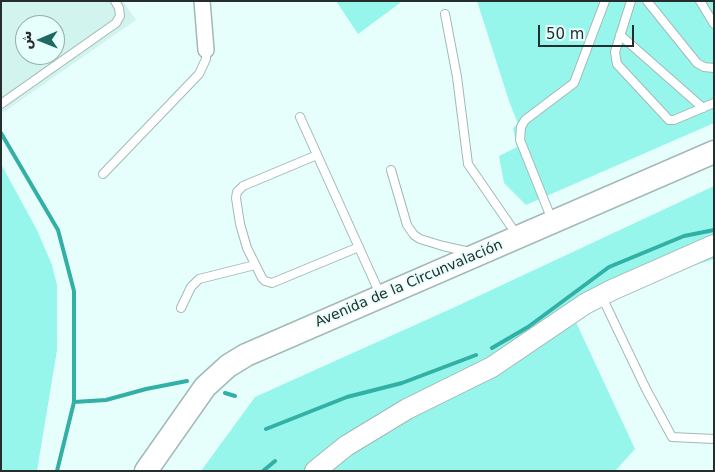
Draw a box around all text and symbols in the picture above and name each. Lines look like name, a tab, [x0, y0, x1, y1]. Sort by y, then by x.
north arrow	[15, 15, 65, 65]
scale bar	[540, 15, 636, 47]
text: 50 m	[546, 25, 584, 43]
text: ش	[18, 30, 34, 50]
street label: Avenida de la Circunvalación	[313, 237, 505, 331]

